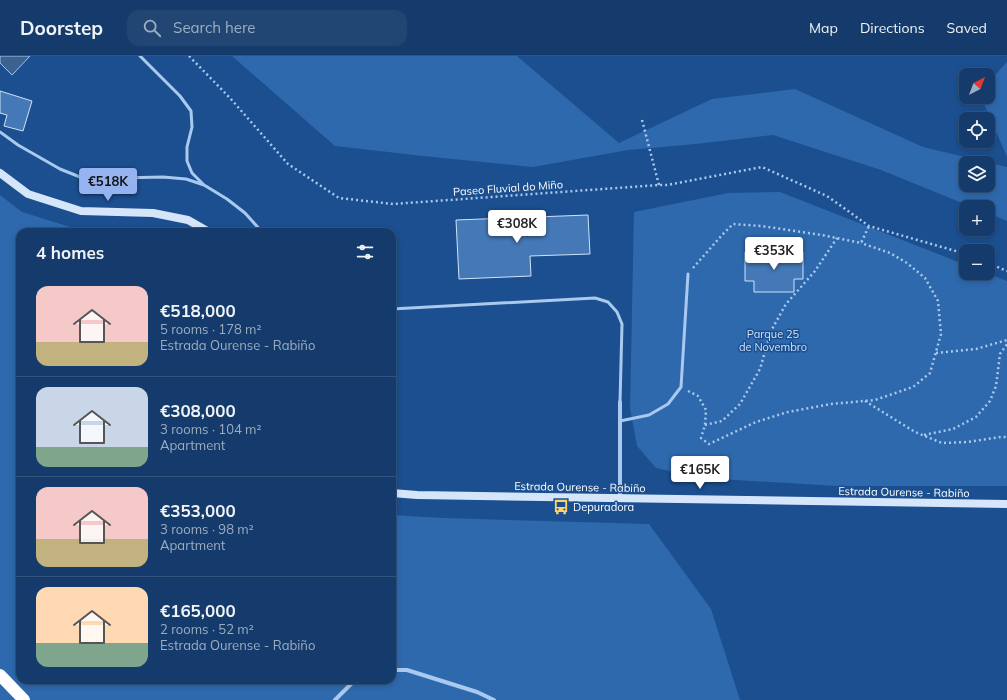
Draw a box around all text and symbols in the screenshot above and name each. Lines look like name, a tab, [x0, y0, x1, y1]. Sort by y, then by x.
search box	[127, 10, 407, 46]
text: Doorstep	[20, 16, 103, 40]
icon: search	[141, 17, 163, 39]
text: Search here	[173, 18, 256, 37]
text: Map	[809, 19, 838, 37]
text: Directions	[860, 19, 925, 37]
text: Saved	[947, 19, 987, 37]
north arrow	[959, 68, 995, 104]
map controls	[959, 68, 995, 280]
button: locate	[959, 112, 995, 148]
button: layers	[959, 156, 995, 192]
pin: €518K	[80, 168, 136, 202]
text: €518K	[88, 173, 128, 189]
street label: Paseo Fluvial do Miño	[452, 177, 564, 199]
button: +	[959, 200, 995, 236]
pin: €308K	[489, 210, 545, 244]
text: €308K	[497, 215, 537, 231]
pin: €353K	[746, 237, 802, 271]
icon: filters	[354, 241, 376, 263]
text: 4 homes	[36, 242, 104, 263]
text: €353K	[754, 242, 794, 258]
button: −	[959, 244, 995, 280]
text: €518,000	[160, 300, 236, 321]
icon: home	[68, 302, 116, 350]
text: 5 rooms · 178 m²	[160, 321, 261, 337]
park label: Parque 25 de Novembro	[739, 327, 807, 354]
text: Estrada Ourense - Rabiño	[160, 337, 315, 353]
text: €308,000	[160, 400, 236, 421]
icon: home	[68, 403, 116, 451]
text: 3 rooms · 104 m²	[160, 421, 261, 437]
text: Apartment	[160, 437, 225, 453]
pin: €165K	[672, 456, 728, 490]
text: €165K	[680, 461, 720, 477]
street label: Estrada Ourense - Rabiño	[514, 479, 646, 495]
street label: Estrada Ourense - Rabiño	[838, 484, 970, 500]
bus stop icon: Depuradora	[552, 498, 570, 516]
text: €353,000	[160, 500, 236, 521]
place label: Depuradora	[573, 500, 634, 514]
icon: home	[68, 503, 116, 551]
text: 3 rooms · 98 m²	[160, 521, 254, 537]
text: Apartment	[160, 537, 225, 553]
text: €165,000	[160, 600, 236, 621]
icon: home	[68, 603, 116, 651]
text: 2 rooms · 52 m²	[160, 621, 254, 637]
text: Estrada Ourense - Rabiño	[160, 637, 315, 653]

